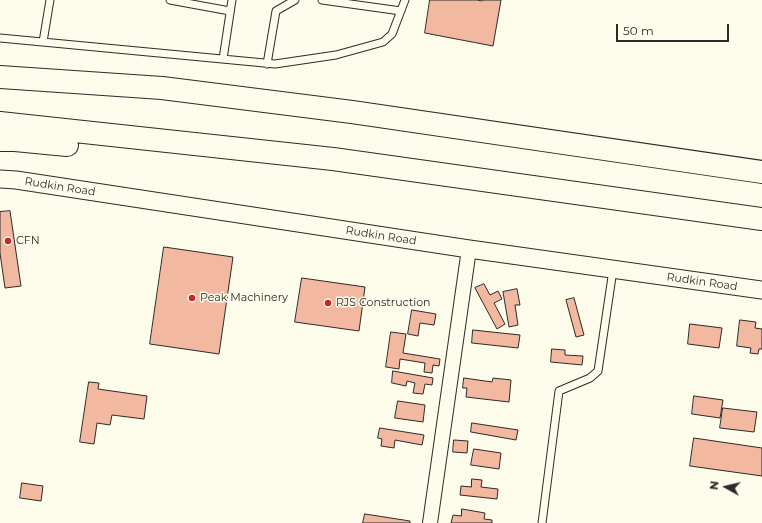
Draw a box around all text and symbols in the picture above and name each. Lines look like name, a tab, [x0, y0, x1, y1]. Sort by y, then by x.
scale bar	[618, 16, 731, 42]
text: 50 m	[623, 23, 654, 38]
street label: Rudkin Road	[24, 175, 96, 199]
street label: Rudkin Road	[345, 224, 417, 248]
place label: CFN	[16, 234, 40, 248]
marker: CFN	[3, 236, 13, 246]
street label: Rudkin Road	[666, 270, 738, 294]
place label: Peak Machinery	[200, 291, 288, 305]
marker: Peak Machinery	[187, 293, 197, 303]
place label: RJS Construction	[336, 296, 431, 310]
marker: RJS Construction	[323, 298, 333, 308]
north arrow	[706, 467, 746, 507]
text: N	[707, 480, 722, 491]

